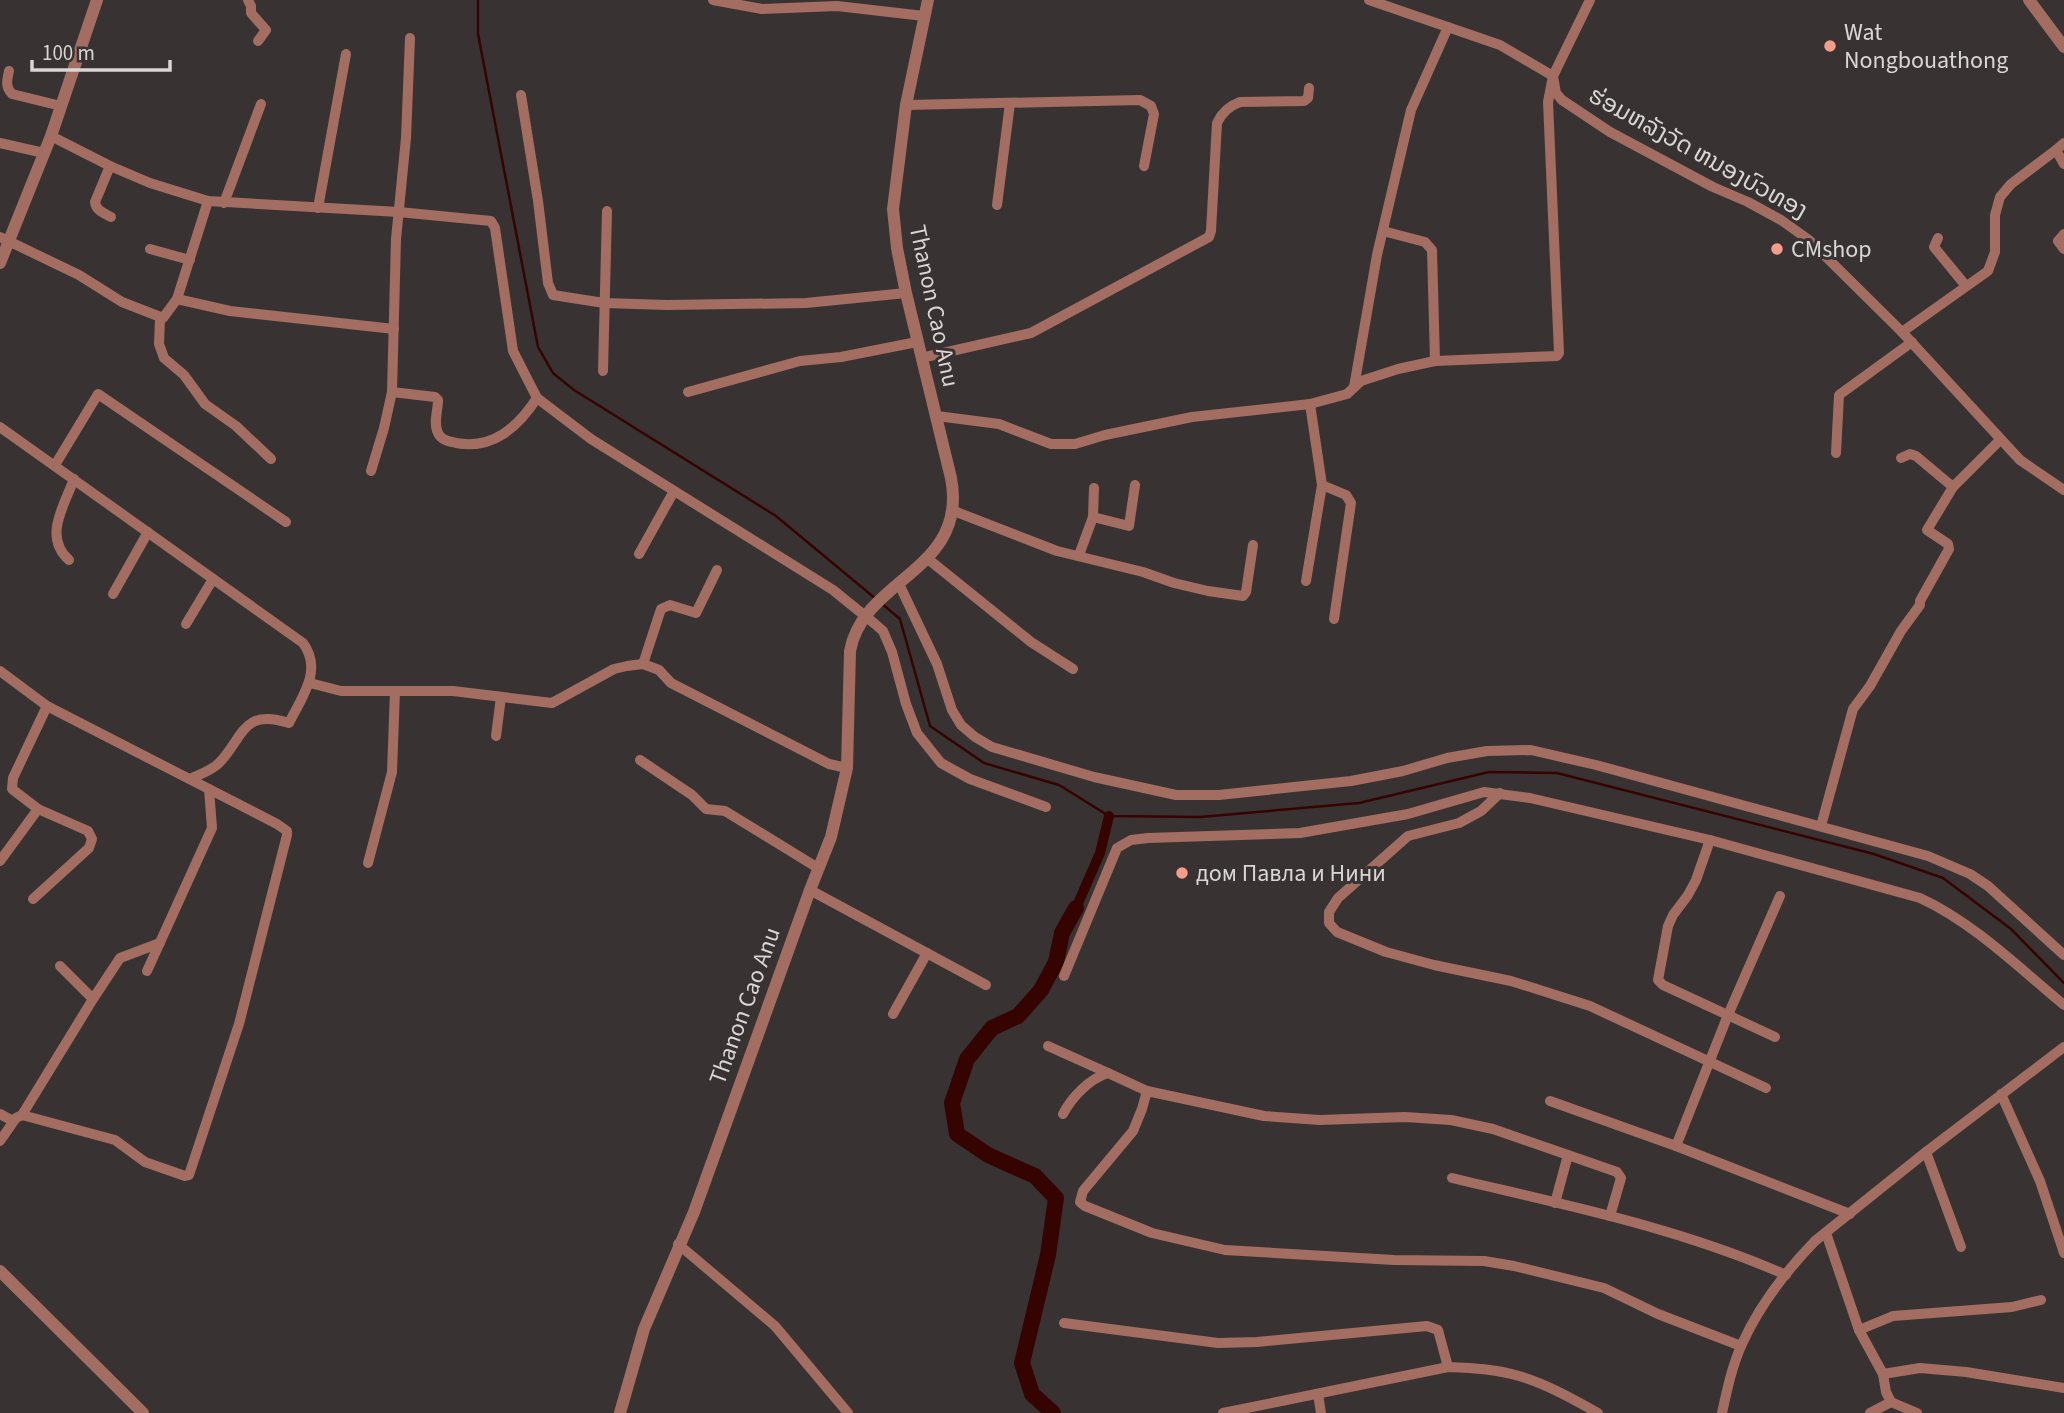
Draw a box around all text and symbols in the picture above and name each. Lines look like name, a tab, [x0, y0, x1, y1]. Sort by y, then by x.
place label: Wat Nongbouathong	[1844, 15, 2008, 78]
scale bar	[32, 28, 170, 72]
text: 100 m	[42, 38, 95, 68]
marker: Wat Nongbouathong	[1822, 38, 1838, 54]
street label: ຮ່ອມຫລັງວັດ ຫນອງບົວທອງ	[1582, 78, 1814, 228]
street label: Thanon Cao Anu	[900, 222, 968, 390]
place label: CMshop	[1791, 232, 1872, 267]
marker: CMshop	[1769, 241, 1785, 257]
place label: дом Павла и Нини	[1196, 856, 1386, 891]
marker: дом Павла и Нини	[1174, 865, 1190, 881]
street label: Thanon Cao Anu	[700, 923, 790, 1089]

